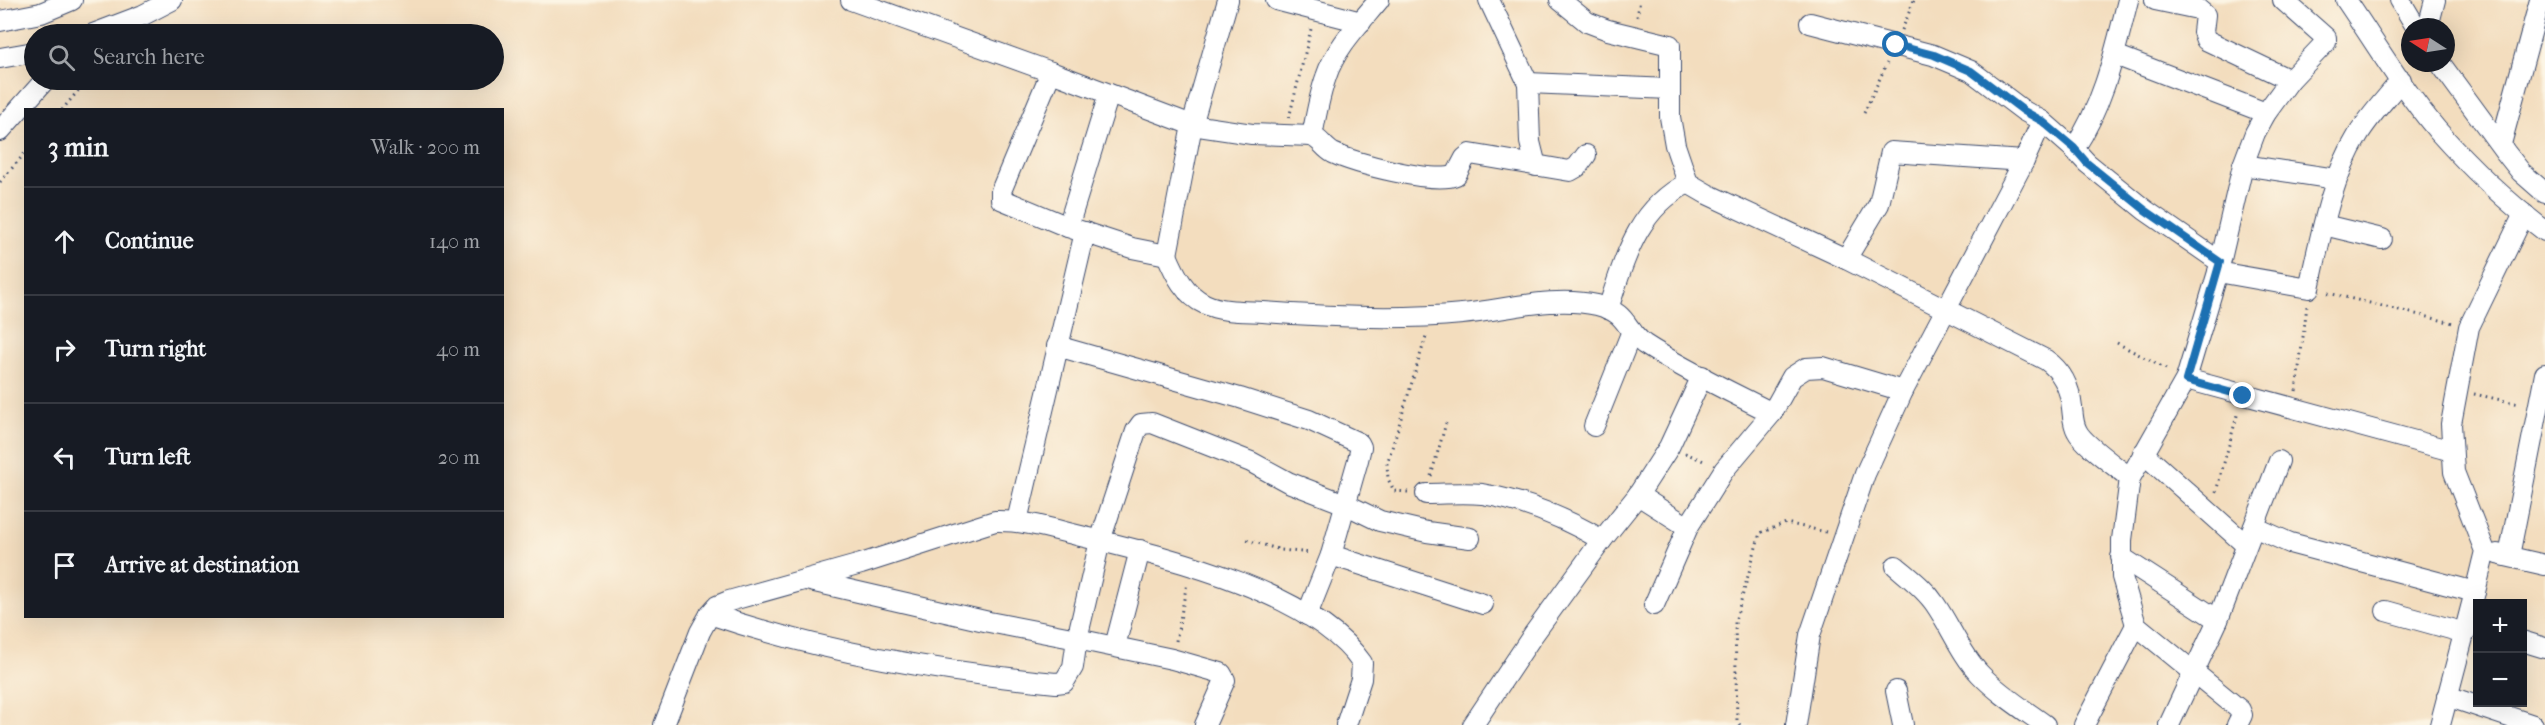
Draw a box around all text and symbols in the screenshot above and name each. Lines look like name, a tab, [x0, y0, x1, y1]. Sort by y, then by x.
north arrow	[2401, 18, 2455, 72]
search box	[24, 24, 504, 90]
route start	[1882, 31, 1908, 57]
icon: search	[45, 41, 78, 74]
text: Search here	[93, 44, 205, 70]
text: 3 min	[48, 132, 109, 163]
text: Walk · 200 m	[371, 136, 480, 159]
icon: ahead	[48, 225, 81, 258]
text: Continue	[105, 228, 194, 254]
text: 140 m	[429, 230, 480, 253]
icon: right	[48, 333, 81, 366]
text: Turn right	[105, 336, 206, 362]
text: 40 m	[436, 338, 480, 361]
route end	[2229, 382, 2255, 408]
icon: left	[48, 441, 81, 474]
text: Turn left	[105, 444, 191, 470]
text: 20 m	[438, 446, 480, 469]
icon: arrive	[48, 549, 81, 582]
text: Arrive at destination	[105, 552, 299, 578]
map controls	[2473, 599, 2527, 707]
button: +	[2473, 599, 2527, 653]
button: −	[2473, 653, 2527, 707]

